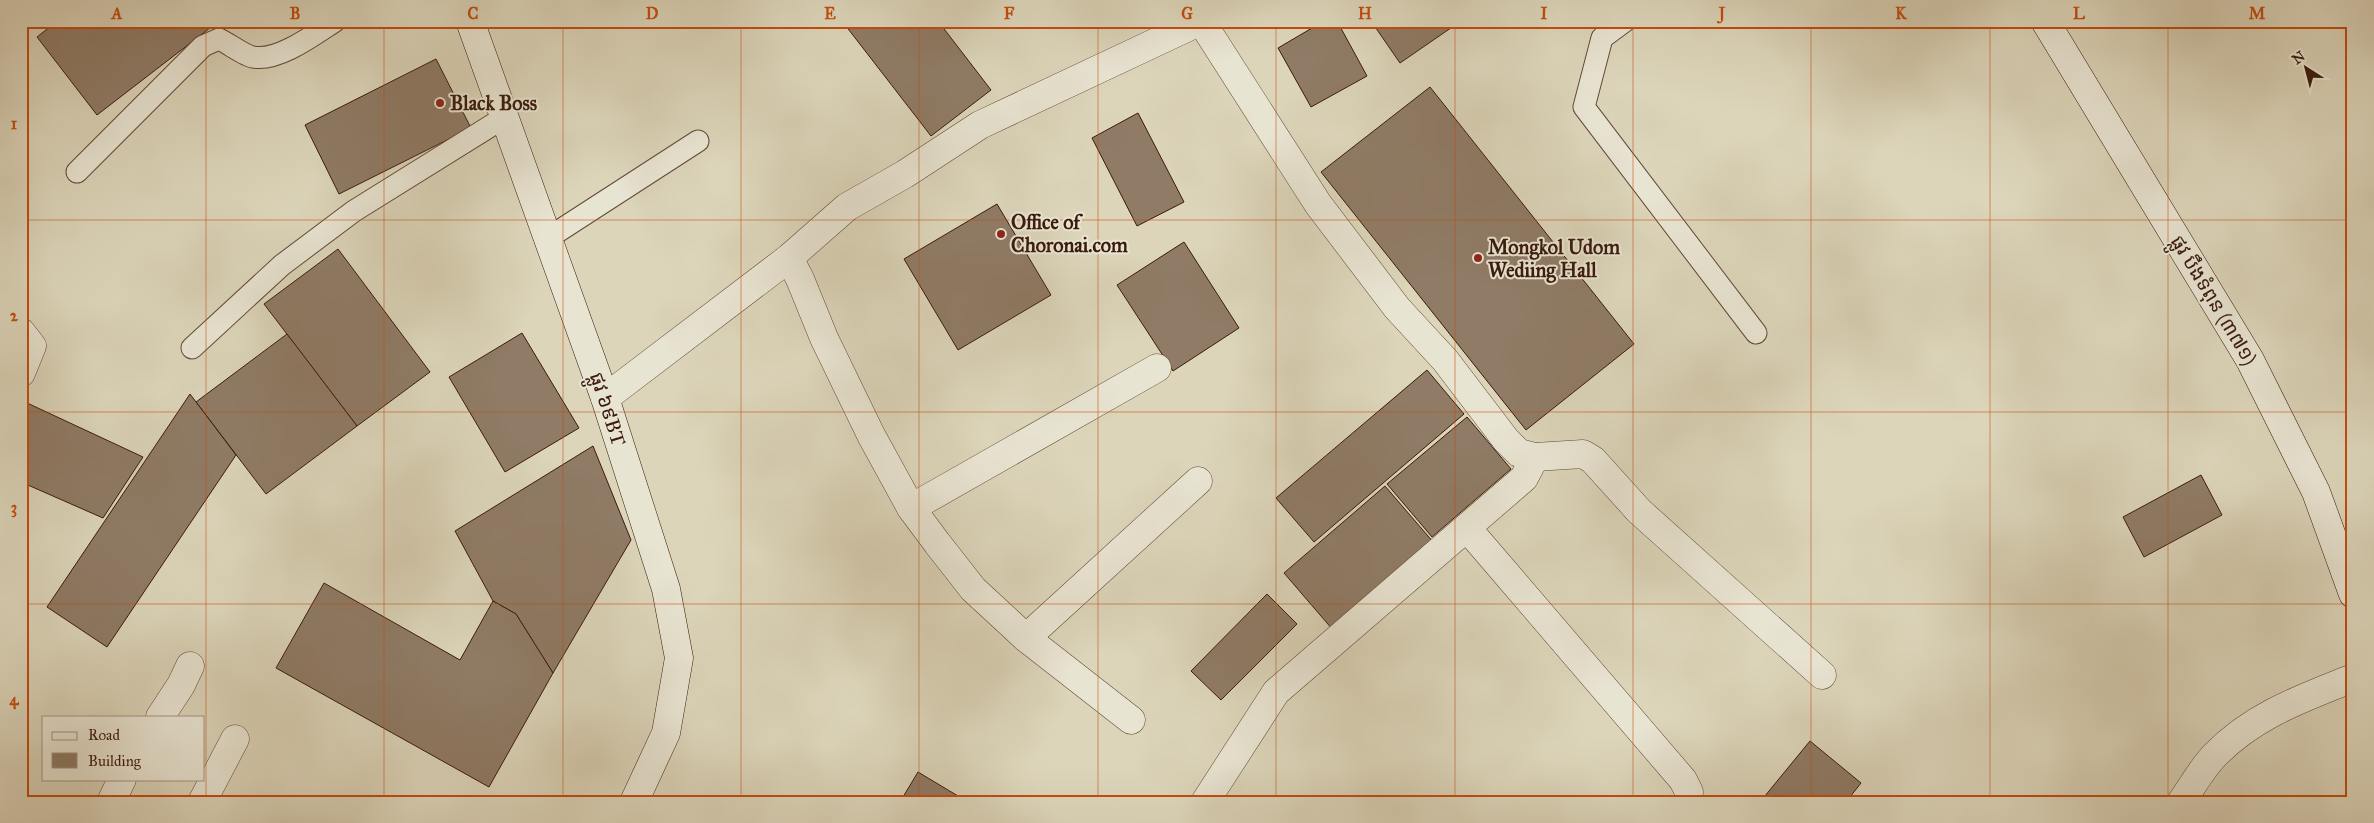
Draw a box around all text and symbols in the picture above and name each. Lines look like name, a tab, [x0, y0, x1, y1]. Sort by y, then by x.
text: A	[111, 4, 123, 23]
text: B	[290, 4, 300, 23]
text: C	[468, 4, 479, 23]
text: D	[646, 4, 659, 23]
text: E	[824, 4, 836, 23]
text: F	[1004, 4, 1015, 23]
text: G	[1181, 4, 1193, 23]
text: H	[1358, 4, 1372, 23]
text: I	[1541, 4, 1548, 23]
text: J	[1717, 4, 1726, 24]
text: K	[1895, 4, 1907, 23]
text: L	[2073, 4, 2085, 23]
text: M	[2249, 4, 2266, 23]
north arrow	[2282, 42, 2332, 92]
text: N	[2289, 47, 2309, 68]
place label: Black Boss	[450, 91, 538, 115]
marker: Black Boss	[434, 97, 446, 109]
text: 1	[11, 114, 18, 133]
place label: Office of Choronai.com	[1011, 210, 1128, 257]
marker: Office of Choronai.com	[995, 228, 1007, 240]
street label: ផ្លូវ បឹងទំពុន (៣៧១)	[2160, 231, 2262, 373]
place label: Mongkol Udom Wediing Hall	[1488, 235, 1620, 283]
marker: Mongkol Udom Wediing Hall	[1472, 252, 1484, 264]
text: 2	[10, 306, 19, 325]
street label: ផ្លូវ ៦៩BT	[578, 369, 631, 451]
text: 3	[11, 498, 17, 518]
text: 4	[10, 690, 20, 710]
legend	[42, 716, 205, 780]
text: Road	[88, 726, 120, 744]
text: Building	[88, 752, 142, 770]

